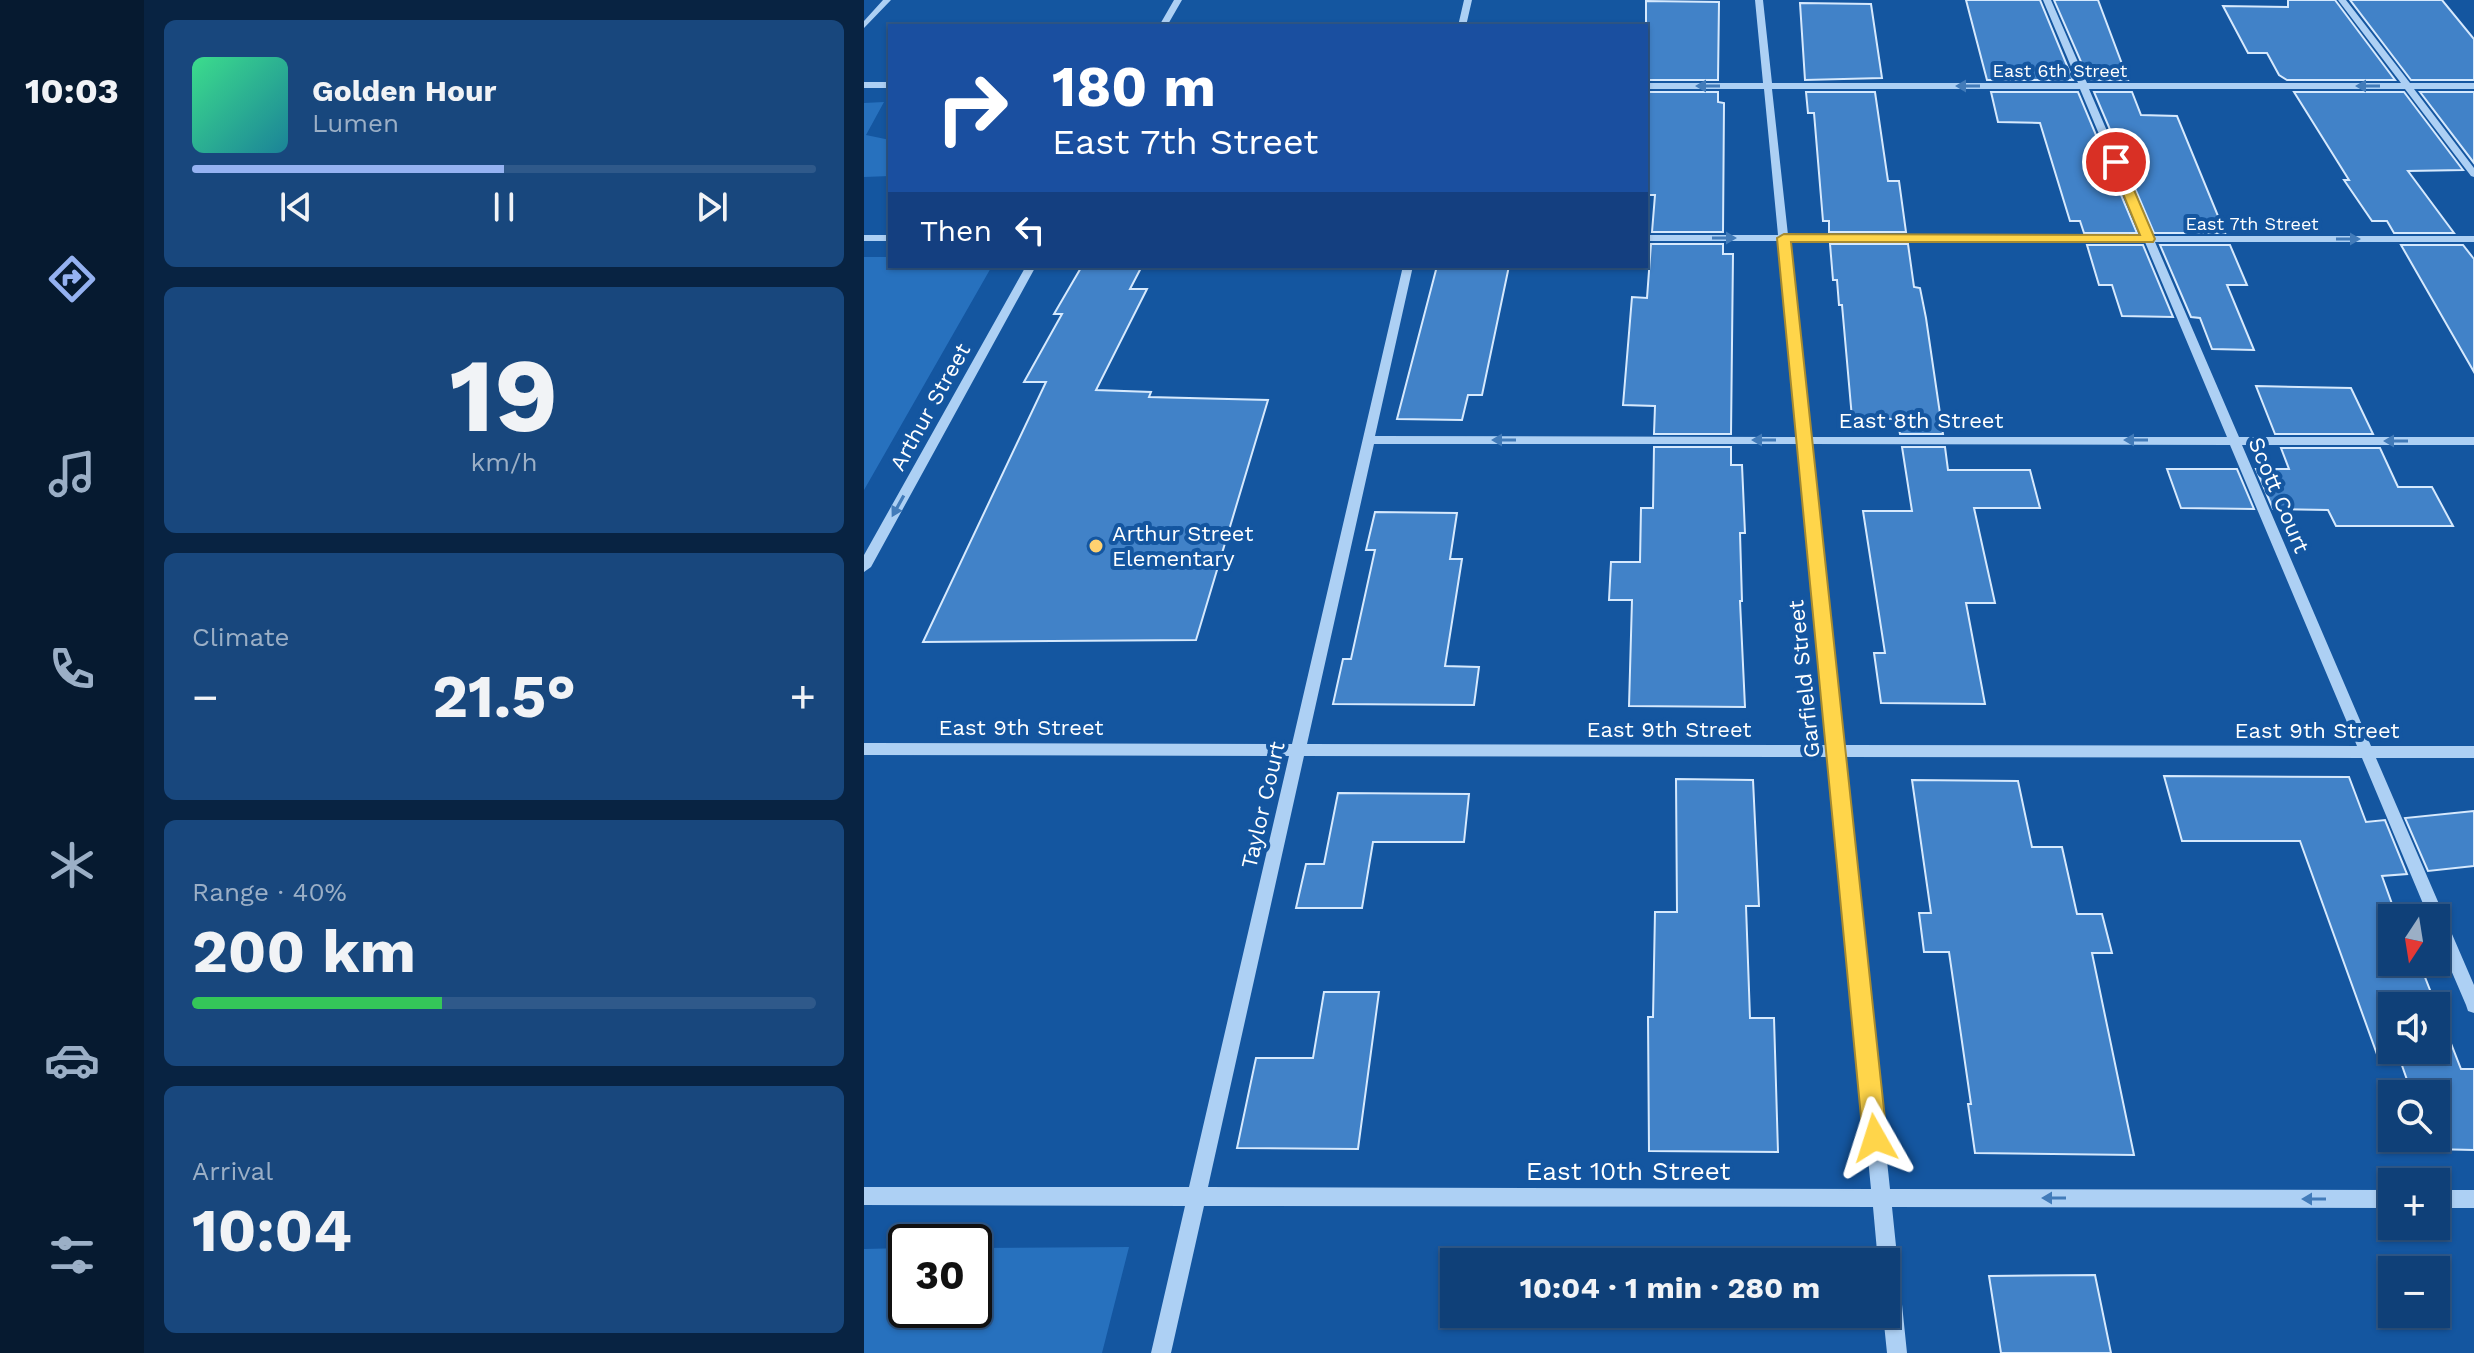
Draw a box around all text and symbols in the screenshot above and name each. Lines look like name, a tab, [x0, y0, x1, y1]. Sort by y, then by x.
text: 180 m	[1052, 54, 1216, 120]
icon: right	[920, 56, 1024, 160]
street label: East 6th Street	[1993, 60, 2128, 81]
text: 10:03	[25, 70, 119, 112]
text: Golden Hour	[312, 73, 496, 108]
one-way arrow	[1695, 80, 1720, 92]
one-way arrow	[1955, 80, 1980, 92]
one-way arrow	[2355, 80, 2380, 92]
text: Lumen	[312, 108, 399, 138]
text: East 7th Street	[1052, 121, 1318, 163]
pin	[2082, 128, 2150, 196]
icon: arrive	[2094, 140, 2138, 184]
icon: previous	[274, 185, 318, 229]
icon: pause	[482, 185, 526, 229]
icon: next	[690, 185, 734, 229]
icon: left	[1008, 208, 1052, 252]
text: Then	[920, 213, 992, 248]
street label: East 7th Street	[2185, 213, 2319, 234]
one-way arrow	[1712, 232, 1737, 244]
one-way arrow	[2336, 233, 2361, 245]
icon: directions	[44, 251, 100, 307]
text: 19	[450, 334, 558, 456]
street label: Arthur Street	[885, 339, 975, 475]
street label: East 8th Street	[1839, 408, 2003, 433]
street label: Scott Court	[2243, 433, 2315, 557]
one-way arrow	[1491, 434, 1516, 446]
one-way arrow	[1751, 434, 1776, 446]
one-way arrow	[2123, 434, 2148, 446]
one-way arrow	[2383, 435, 2408, 447]
icon: music	[44, 446, 100, 502]
text: km/h	[471, 447, 537, 477]
one-way arrow	[891, 495, 905, 517]
place label: Arthur Street Elementary	[1112, 521, 1253, 571]
marker: Arthur Street Elementary	[1087, 537, 1105, 555]
street label: Garfield Street	[1783, 599, 1825, 759]
text: Climate	[192, 622, 290, 652]
icon: phone	[44, 641, 100, 697]
text: 21.5°	[432, 661, 576, 732]
text: −	[192, 671, 219, 723]
text: +	[789, 671, 816, 723]
street label: East 9th Street	[939, 715, 1103, 740]
street label: East 9th Street	[1587, 717, 1751, 742]
street label: East 9th Street	[2235, 718, 2399, 743]
street label: Taylor Court	[1236, 739, 1290, 871]
icon: climate	[44, 837, 100, 893]
text: Range · 40%	[192, 877, 347, 907]
north arrow	[2378, 904, 2450, 976]
map controls	[2378, 904, 2450, 1328]
text: 200 km	[192, 916, 416, 987]
button: sound	[2378, 992, 2450, 1064]
icon: car	[44, 1032, 100, 1088]
button: search	[2378, 1080, 2450, 1152]
position arrow	[1833, 1096, 1917, 1180]
text: Arrival	[192, 1156, 273, 1186]
street label: East 10th Street	[1526, 1156, 1730, 1186]
button: +	[2378, 1168, 2450, 1240]
one-way arrow	[2041, 1192, 2066, 1204]
one-way arrow	[2301, 1193, 2326, 1205]
text: 10:04	[192, 1195, 352, 1266]
speed limit sign: 30	[888, 1224, 992, 1328]
icon: filters	[44, 1227, 100, 1283]
button: −	[2378, 1256, 2450, 1328]
text: 10:04 · 1 min · 280 m	[1520, 1270, 1820, 1305]

